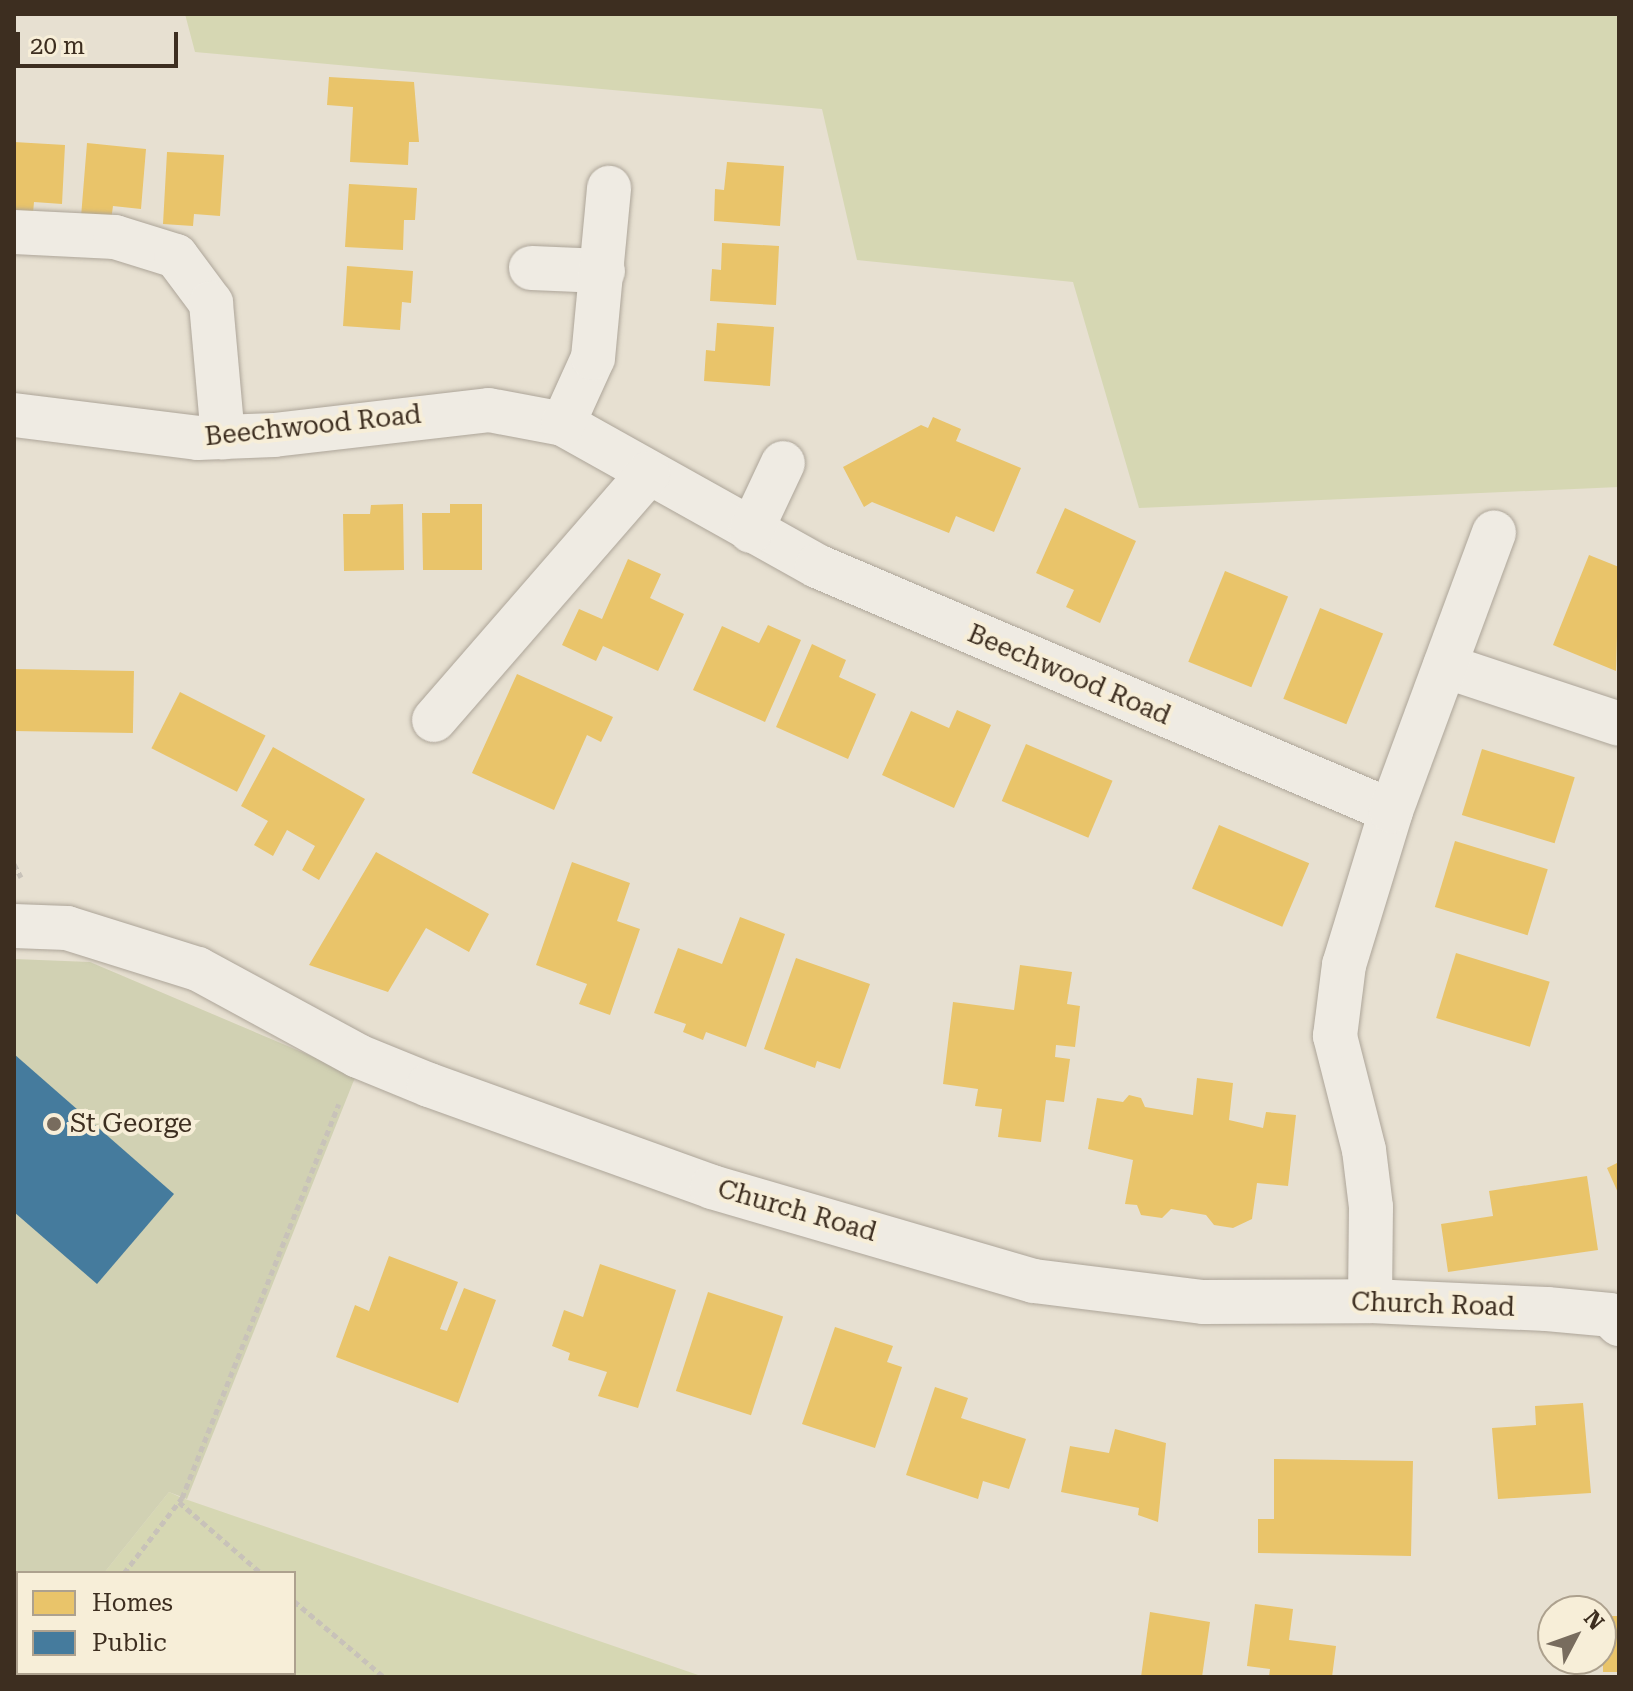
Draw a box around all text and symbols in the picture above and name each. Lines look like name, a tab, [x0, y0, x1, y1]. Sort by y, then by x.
scale bar	[20, 16, 182, 66]
text: 20 m	[30, 32, 85, 60]
street label: Beechwood Road	[203, 399, 423, 453]
street label: Beechwood Road	[963, 618, 1175, 732]
place label: St George	[70, 1108, 192, 1140]
marker: St George	[45, 1115, 63, 1133]
street label: Church Road	[714, 1173, 880, 1249]
street label: Church Road	[1351, 1287, 1515, 1323]
legend	[16, 1571, 296, 1675]
text: Homes	[92, 1589, 173, 1617]
north arrow	[1537, 1595, 1617, 1675]
text: N	[1579, 1606, 1609, 1635]
text: Public	[92, 1629, 167, 1657]

